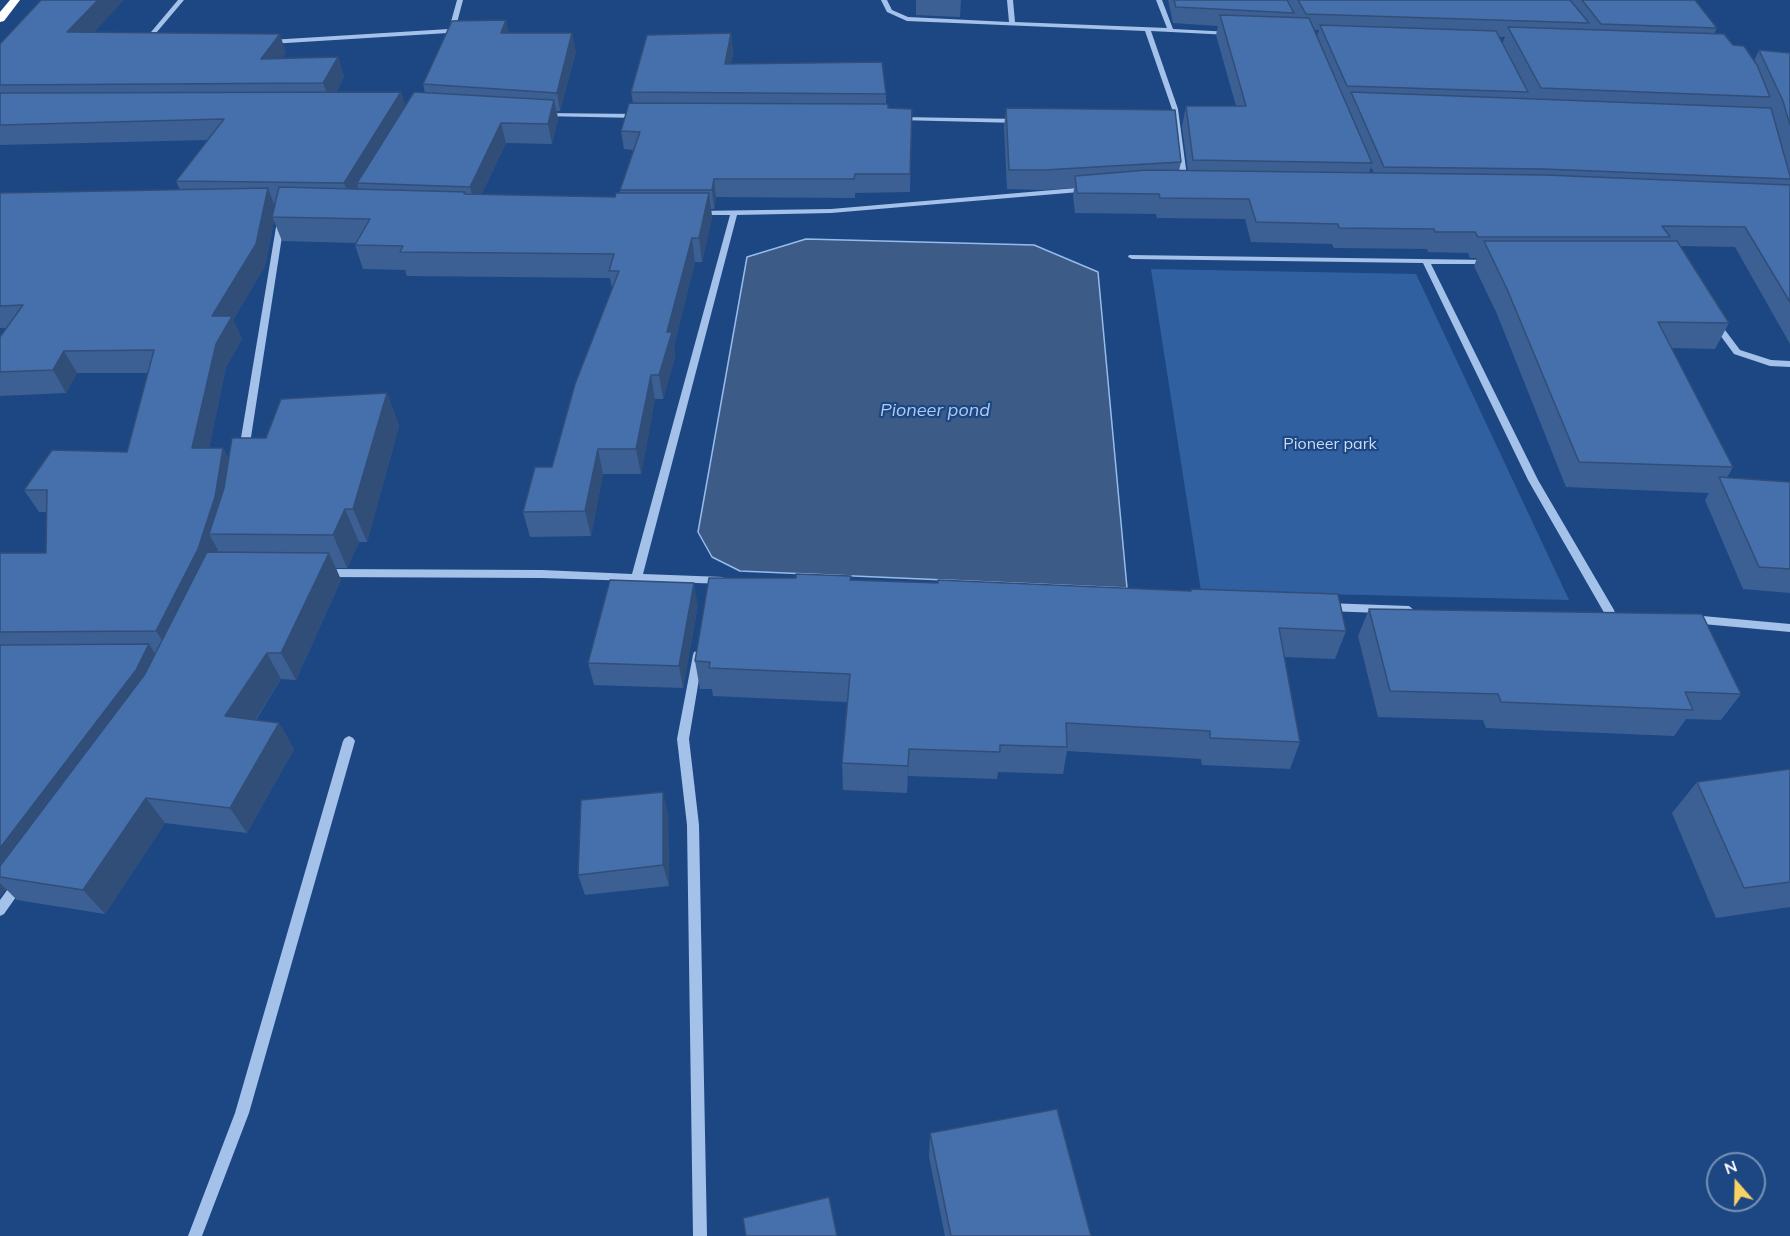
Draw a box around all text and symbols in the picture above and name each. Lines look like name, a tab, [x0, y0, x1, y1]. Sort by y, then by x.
water label: Pioneer pond	[880, 400, 990, 422]
park label: Pioneer park	[1283, 434, 1377, 454]
north arrow	[1706, 1152, 1766, 1212]
text: N	[1721, 1155, 1740, 1178]

